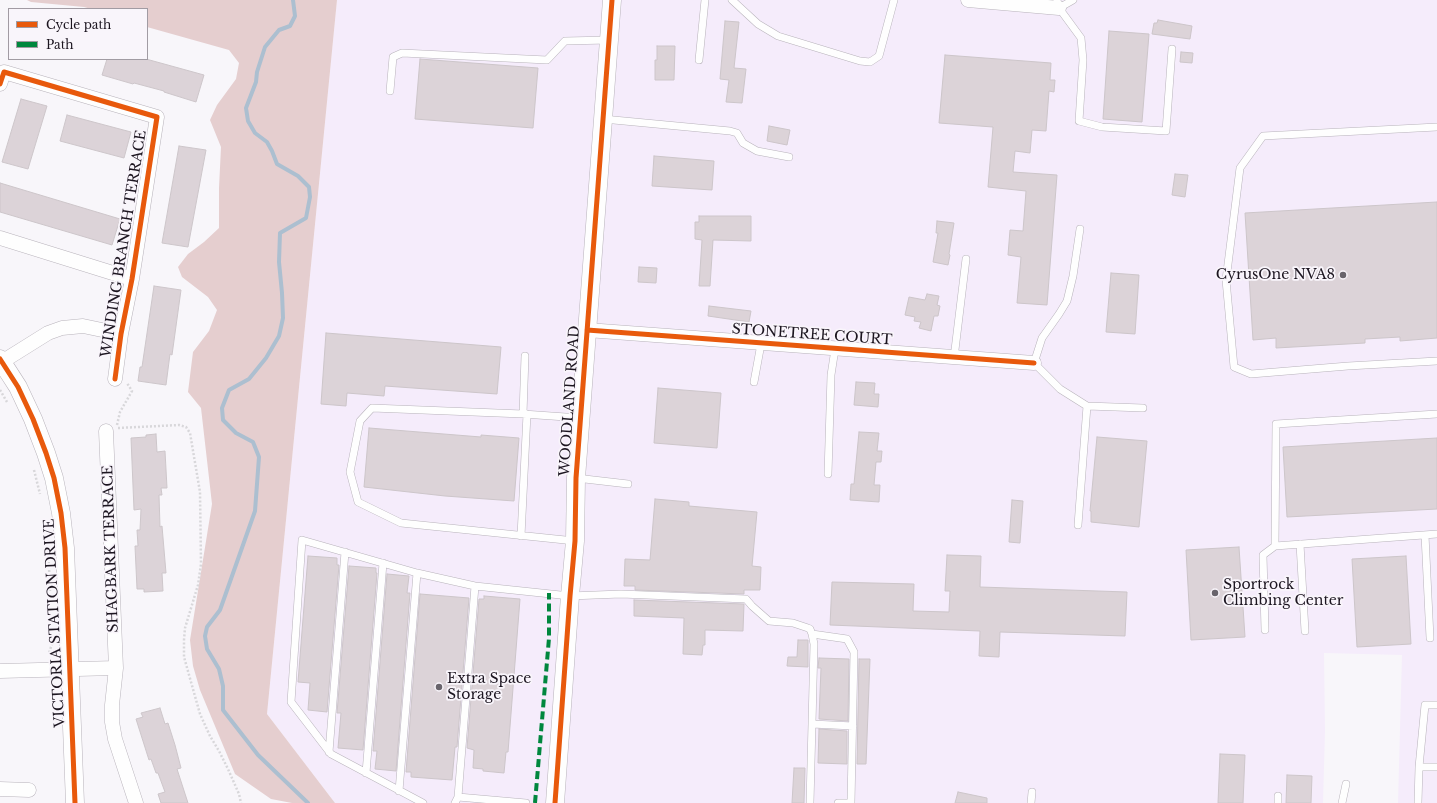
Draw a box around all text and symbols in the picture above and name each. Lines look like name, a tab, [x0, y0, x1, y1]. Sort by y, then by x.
legend	[8, 8, 148, 60]
text: Cycle path	[46, 17, 111, 32]
text: Path	[46, 37, 74, 52]
street label: WINDING BRANCH TERRACE	[98, 129, 150, 359]
place label: CyrusOne NVA8	[1216, 267, 1335, 283]
marker: CyrusOne NVA8	[1338, 270, 1348, 280]
street label: STONETREE COURT	[731, 321, 893, 349]
street label: WOODLAND ROAD	[556, 325, 584, 477]
street label: SHAGBARK TERRACE	[100, 465, 122, 633]
street label: VICTORIA STATION DRIVE	[41, 518, 69, 728]
place label: Sportrock Climbing Center	[1223, 577, 1343, 610]
marker: Sportrock Climbing Center	[1210, 588, 1220, 598]
place label: Extra Space Storage	[447, 671, 531, 704]
marker: Extra Space Storage	[434, 682, 444, 692]

